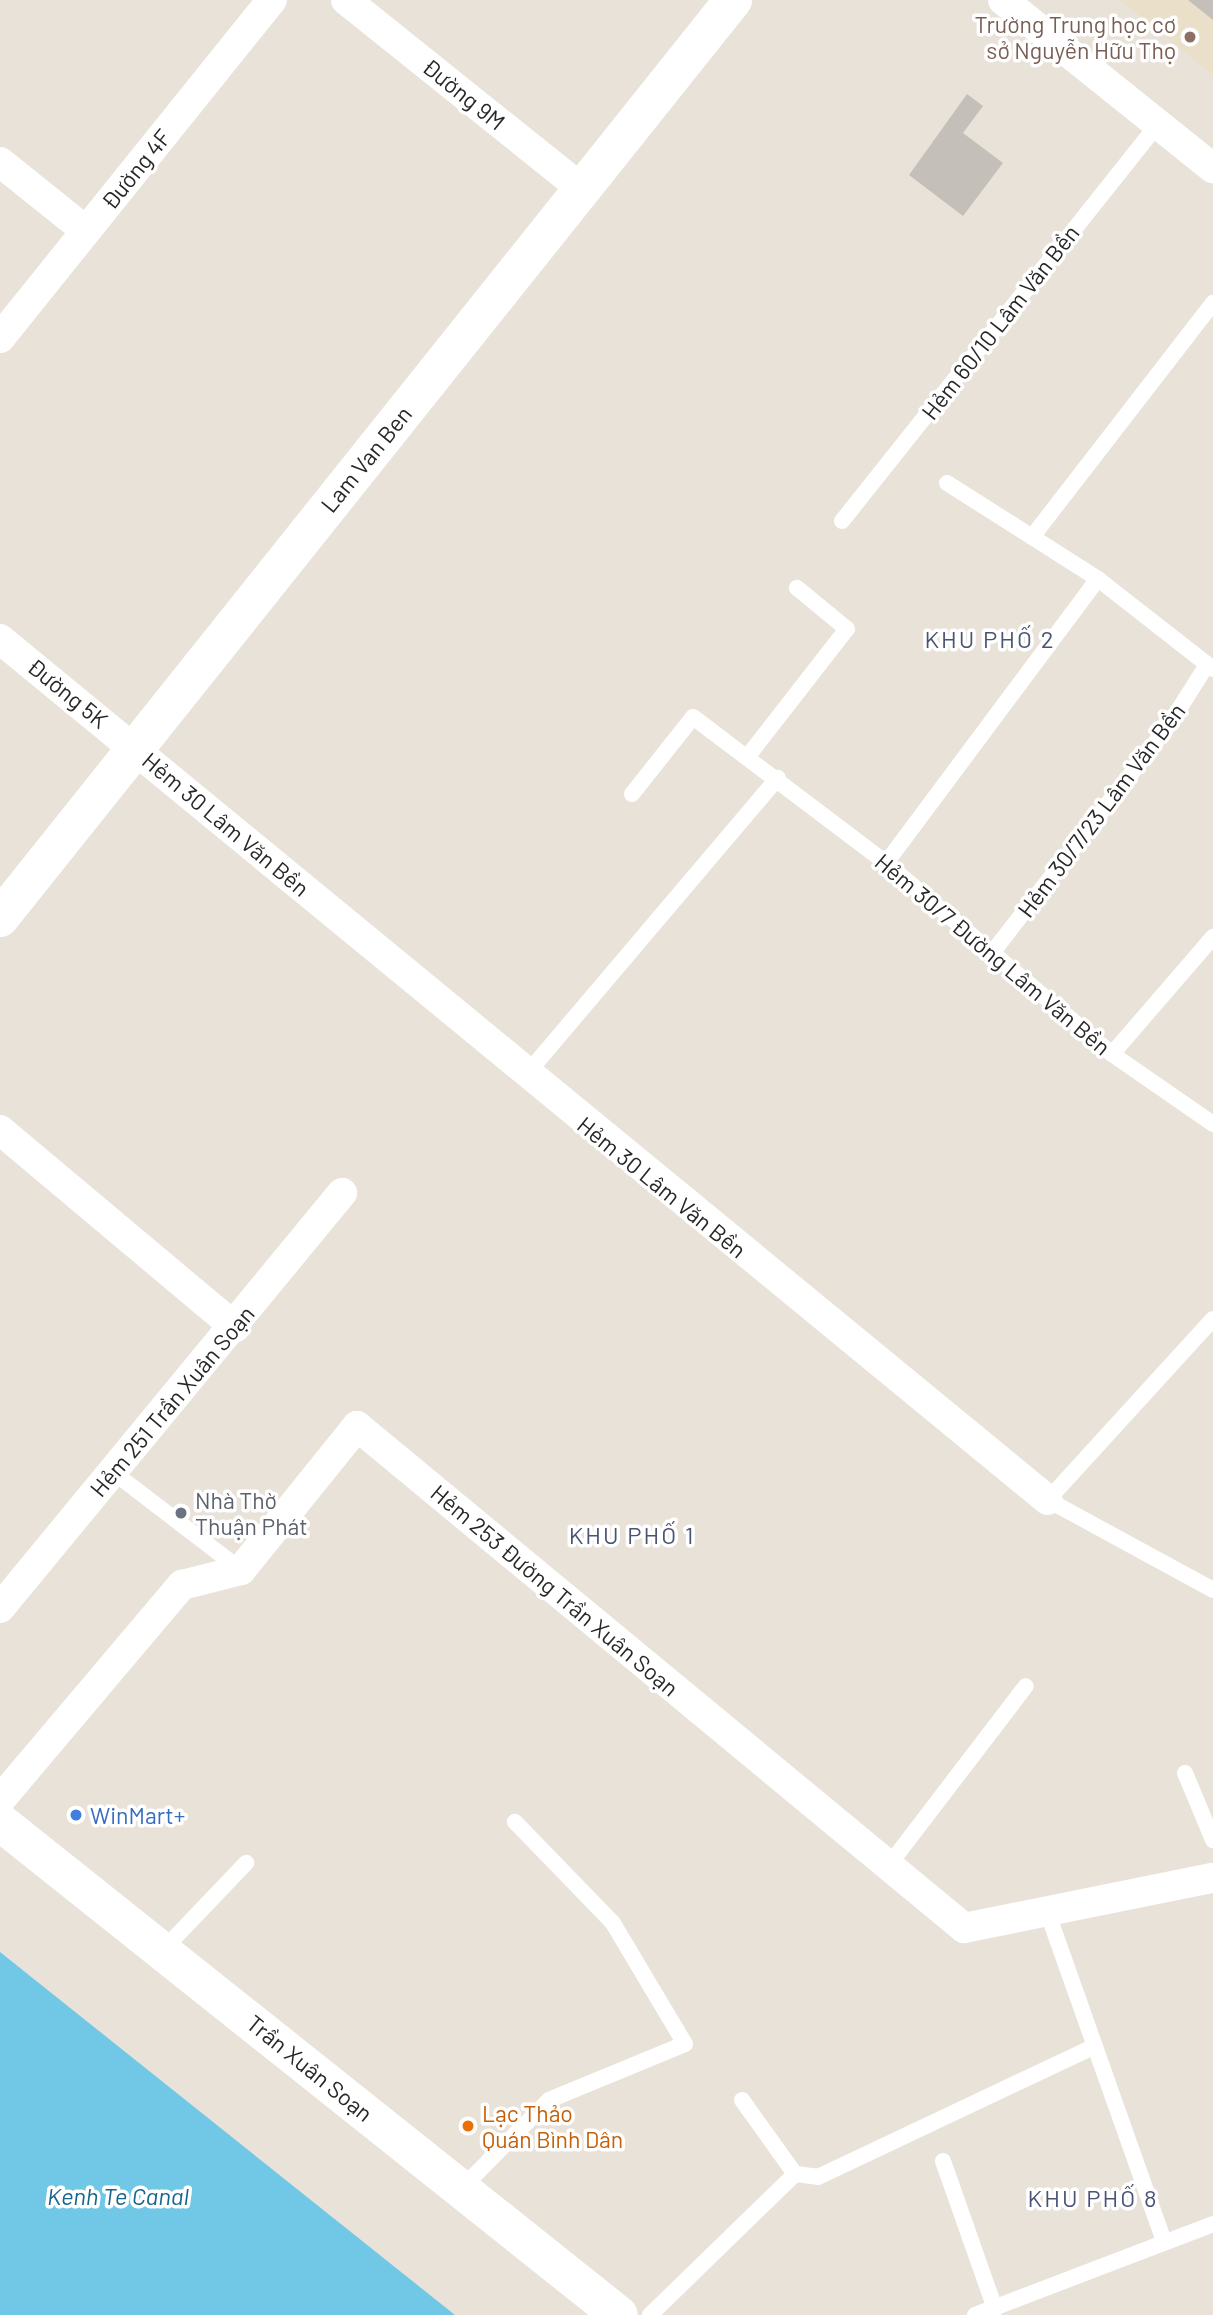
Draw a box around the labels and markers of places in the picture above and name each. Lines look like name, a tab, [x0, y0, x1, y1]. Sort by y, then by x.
place label: Trường Trung học cơ sở Nguyễn Hữu Thọ	[975, 10, 1176, 64]
marker: Trường Trung học cơ sở Nguyễn Hữu Thọ	[1182, 29, 1198, 45]
place label: Nhà Thờ Thuận Phát	[195, 1486, 308, 1540]
marker: Nhà Thờ Thuận Phát	[173, 1505, 189, 1521]
place label: WinMart+	[90, 1801, 185, 1829]
marker: WinMart+	[68, 1807, 84, 1823]
place label: Lạc Thảo Quán Bình Dân	[482, 2099, 623, 2153]
marker: Lạc Thảo Quán Bình Dân	[460, 2118, 476, 2134]

